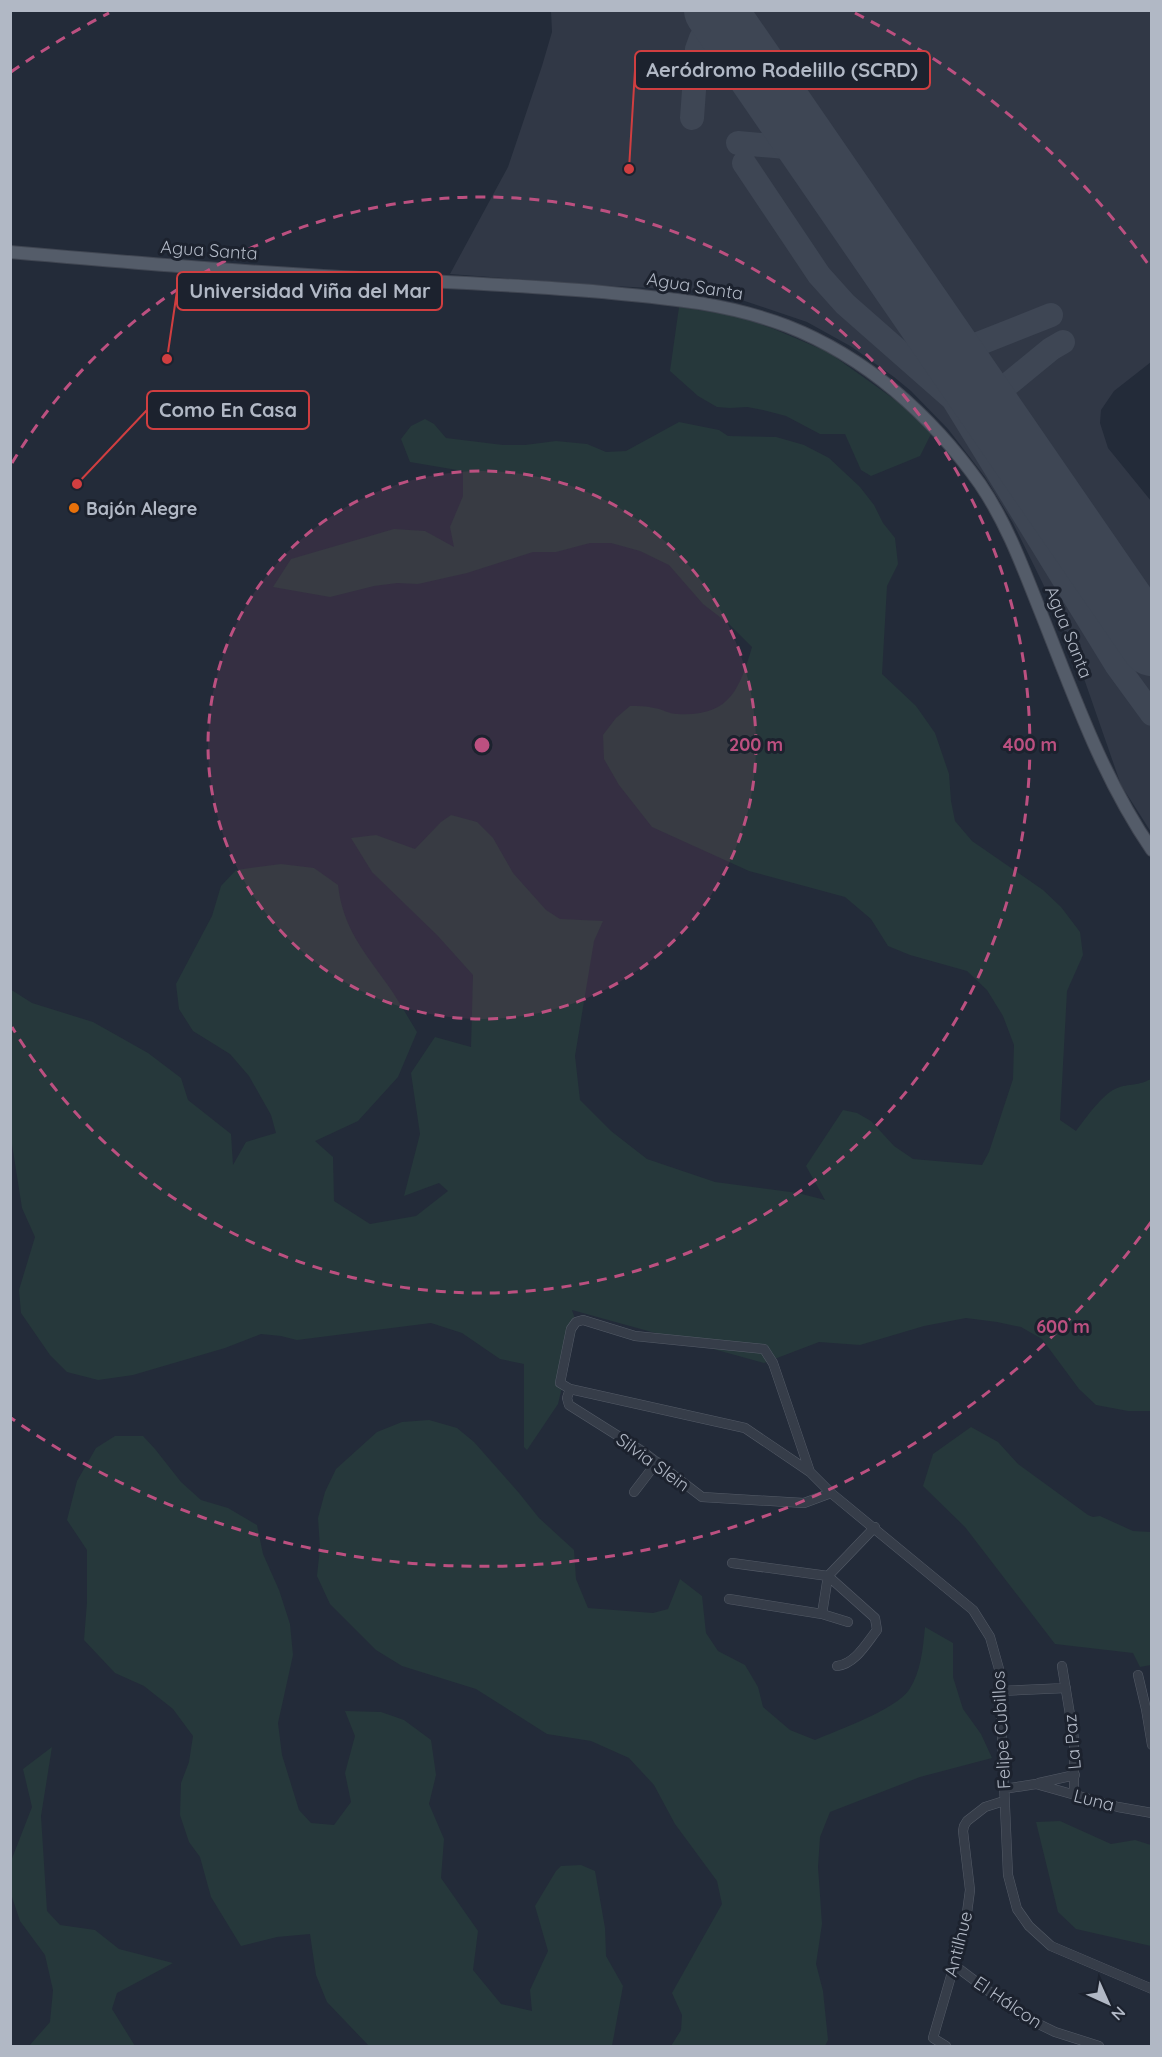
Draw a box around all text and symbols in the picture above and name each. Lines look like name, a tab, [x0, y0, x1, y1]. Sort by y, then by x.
callout: Aeródromo Rodelillo (SCRD)	[635, 51, 930, 89]
text: Aeródromo Rodelillo (SCRD)	[646, 57, 918, 82]
street label: Agua Santa	[160, 235, 258, 265]
street label: Agua Santa	[645, 267, 745, 305]
callout: Universidad Viña del Mar	[177, 272, 442, 310]
text: Universidad Viña del Mar	[189, 278, 431, 303]
callout: Como En Casa	[147, 391, 309, 429]
text: Como En Casa	[159, 397, 297, 422]
place label: Bajón Alegre	[86, 497, 197, 520]
marker: Bajón Alegre	[67, 501, 81, 515]
street label: Agua Santa	[1040, 583, 1098, 681]
text: 200 m	[729, 733, 783, 756]
text: 400 m	[1003, 733, 1057, 756]
centre of rings	[472, 735, 492, 755]
text: 600 m	[1036, 1315, 1090, 1338]
street label: Silvia Slein	[612, 1428, 694, 1496]
street label: Felipe Cubillos	[986, 1670, 1016, 1790]
street label: La Paz	[1058, 1713, 1086, 1771]
street label: Luna	[1071, 1784, 1117, 1816]
street label: Antilhue	[939, 1909, 977, 1979]
street label: El Hálcon	[969, 1971, 1047, 2033]
north arrow	[1078, 1973, 1138, 2033]
text: N	[1107, 2002, 1130, 2025]

